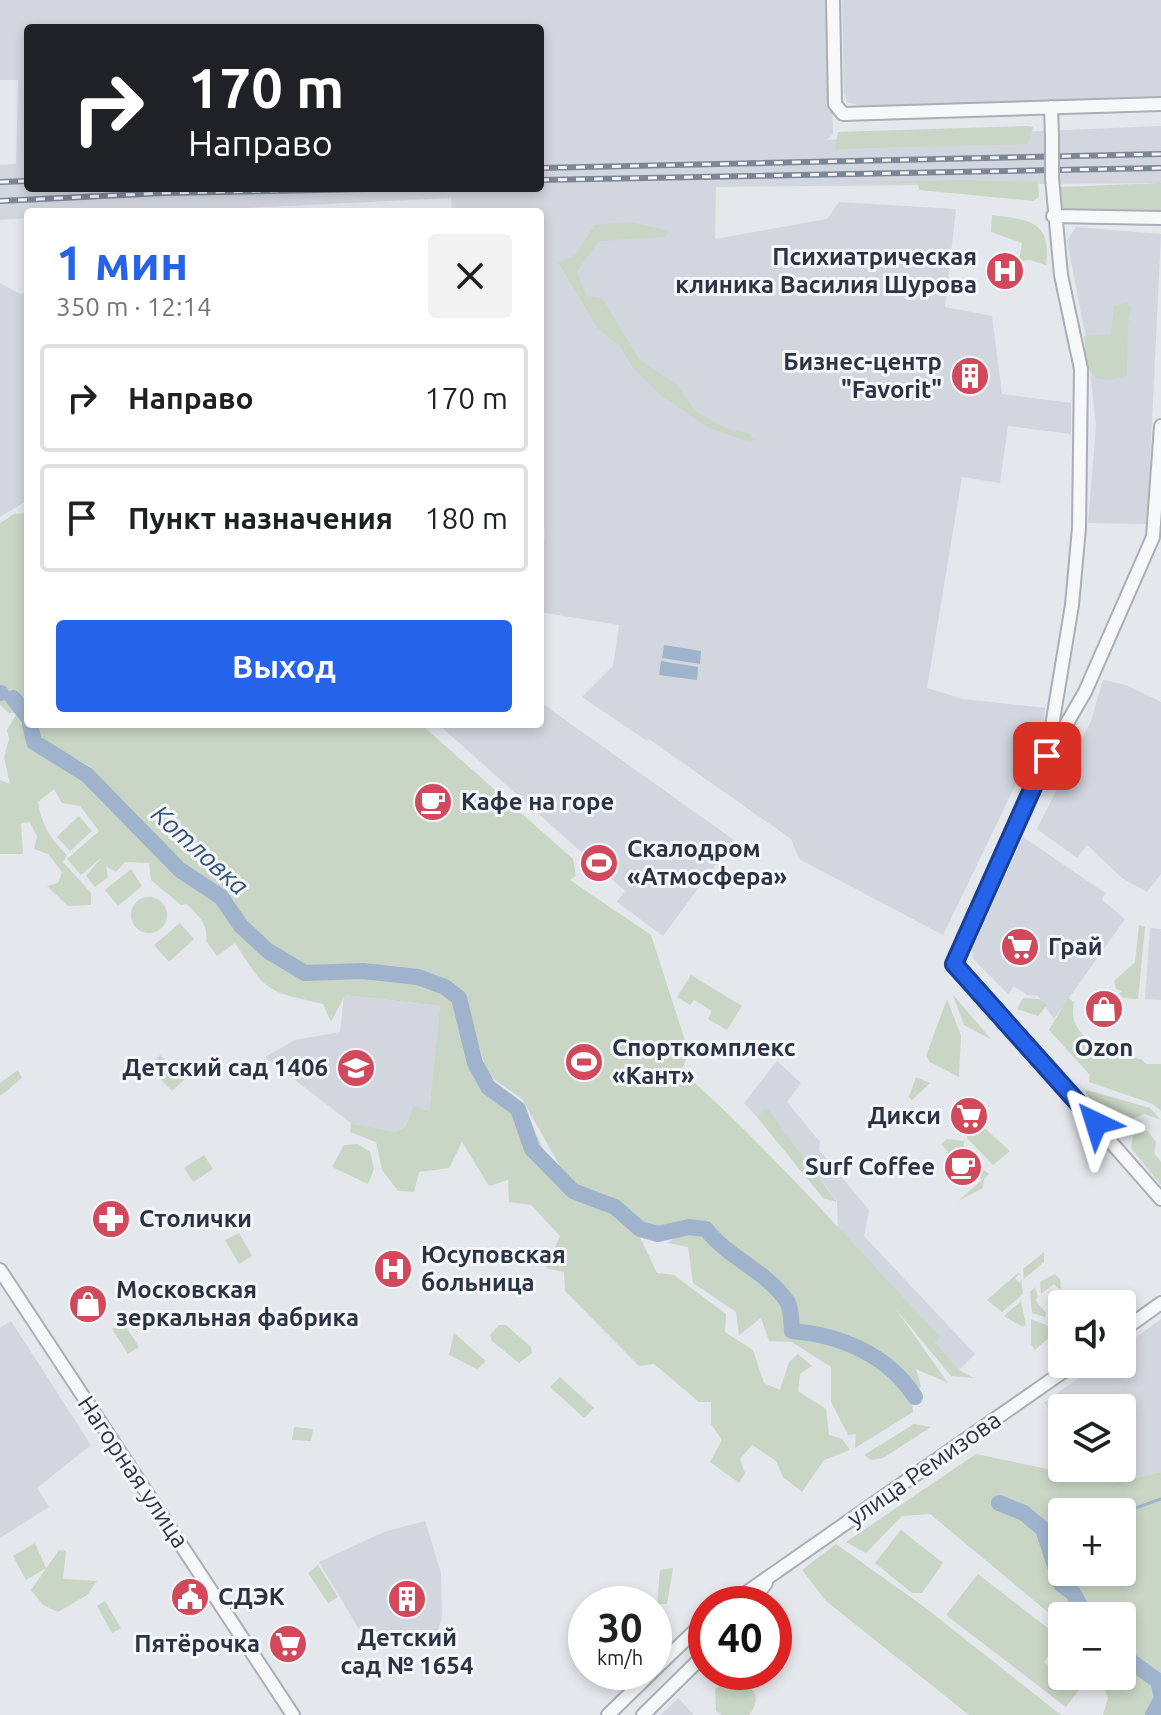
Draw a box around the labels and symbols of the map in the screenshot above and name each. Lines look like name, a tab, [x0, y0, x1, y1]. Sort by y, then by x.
place label: Психиатрическая клиника Василия Шурова	[675, 243, 977, 298]
hospital icon: Психиатрическая клиника Василия Шурова	[984, 250, 1026, 292]
place label: Бизнес-центр "Favorit"	[783, 348, 942, 403]
building icon: Бизнес-центр "Favorit"	[949, 355, 991, 397]
pin	[1013, 722, 1081, 790]
cafe icon: Кафе на горе	[412, 781, 454, 823]
place label: Кафе на горе	[461, 788, 614, 815]
water label: Котловка	[146, 799, 255, 900]
place label: Скалодром «Атмосфера»	[627, 835, 787, 890]
sports icon: Скалодром «Атмосфера»	[578, 842, 620, 884]
supermarket icon: Грай	[999, 926, 1041, 968]
place label: Грай	[1048, 933, 1102, 960]
shop icon: Ozon	[1083, 988, 1125, 1030]
place label: Спорткомплекс «Кант»	[612, 1034, 796, 1089]
place label: Ozon	[1075, 1034, 1133, 1061]
sports icon: Спорткомплекс «Кант»	[563, 1041, 605, 1083]
school or university icon: Детский сад 1406	[335, 1047, 377, 1089]
place label: Детский сад 1406	[122, 1054, 328, 1081]
position arrow	[1054, 1081, 1138, 1165]
supermarket icon: Дикси	[948, 1095, 990, 1137]
place label: Дикси	[868, 1102, 941, 1129]
cafe icon: Surf Coffee	[942, 1146, 984, 1188]
place label: Surf Coffee	[805, 1153, 935, 1180]
pharmacy icon: Столички	[90, 1198, 132, 1240]
place label: Столички	[139, 1205, 252, 1232]
place label: Юсуповская больница	[421, 1241, 566, 1296]
hospital icon: Юсуповская больница	[372, 1248, 414, 1290]
place label: Московская зеркальная фабрика	[116, 1276, 359, 1331]
shop icon: Московская зеркальная фабрика	[67, 1283, 109, 1325]
street label: Нагорная улица	[73, 1391, 194, 1553]
street label: улица Ремизова	[842, 1406, 1006, 1532]
public building icon: СДЭК	[169, 1576, 211, 1618]
building icon: Детский сад № 1654	[386, 1578, 428, 1620]
place label: СДЭК	[218, 1583, 285, 1610]
speed limit sign: 40	[688, 1586, 792, 1690]
supermarket icon: Пятёрочка	[267, 1623, 309, 1665]
place label: Детский сад № 1654	[341, 1624, 473, 1679]
place label: Пятёрочка	[134, 1630, 260, 1657]

